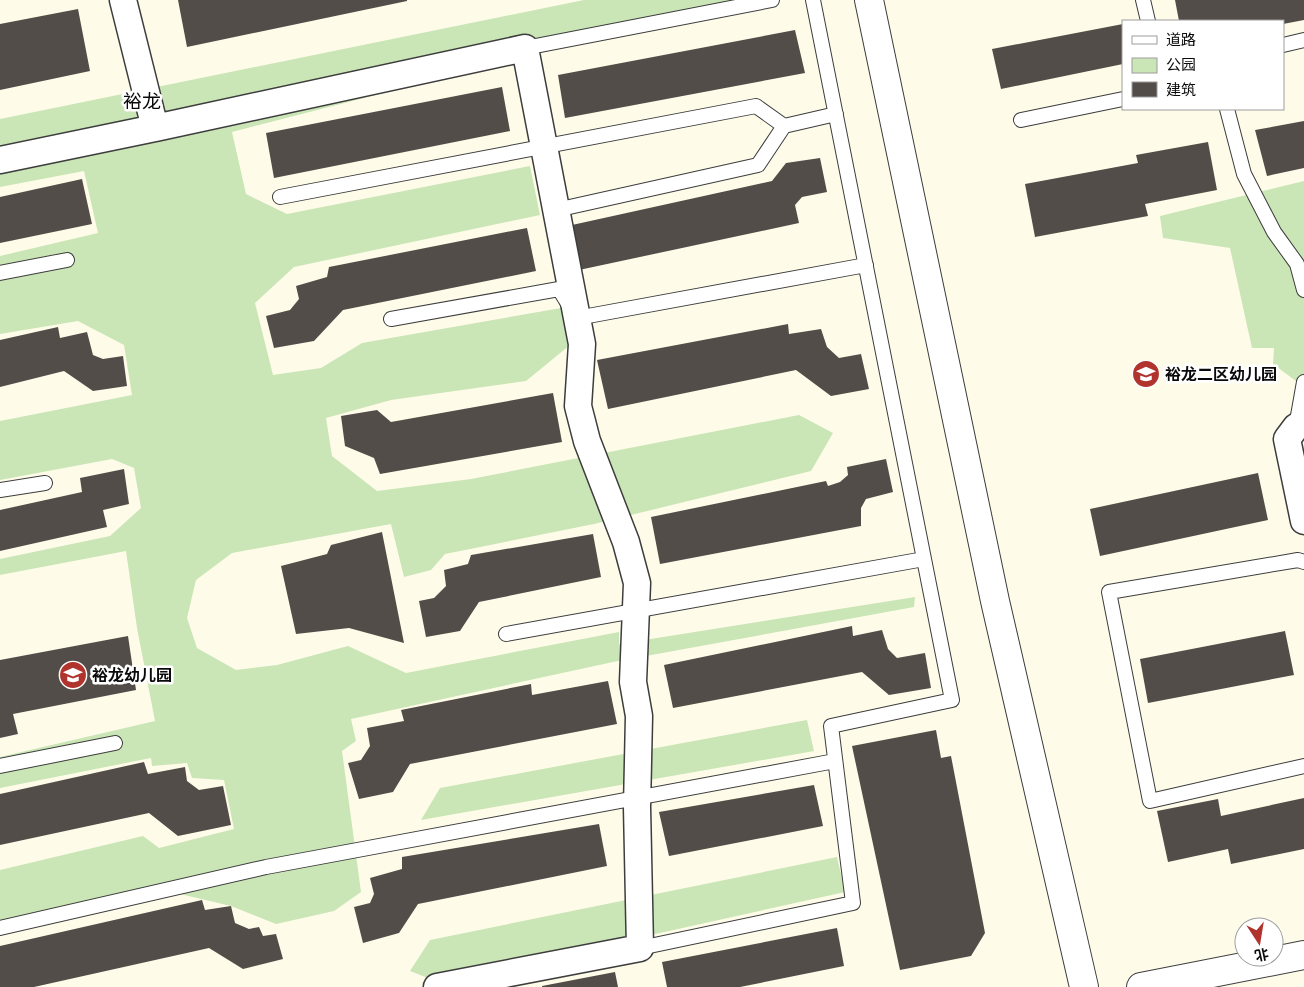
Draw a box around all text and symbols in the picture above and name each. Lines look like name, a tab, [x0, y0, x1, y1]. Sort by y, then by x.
legend	[1122, 20, 1284, 110]
text: 道路	[1166, 30, 1196, 49]
text: 公园	[1166, 55, 1196, 74]
text: 建筑	[1166, 80, 1196, 99]
district label: 裕龙	[123, 89, 161, 113]
school or university icon: 裕龙二区幼儿园	[1131, 359, 1161, 389]
place label: 裕龙二区幼儿园	[1165, 364, 1277, 384]
school or university icon: 裕龙幼儿园	[58, 660, 88, 690]
place label: 裕龙幼儿园	[92, 665, 172, 685]
north arrow	[1234, 917, 1284, 967]
text: 北	[1253, 944, 1270, 965]

